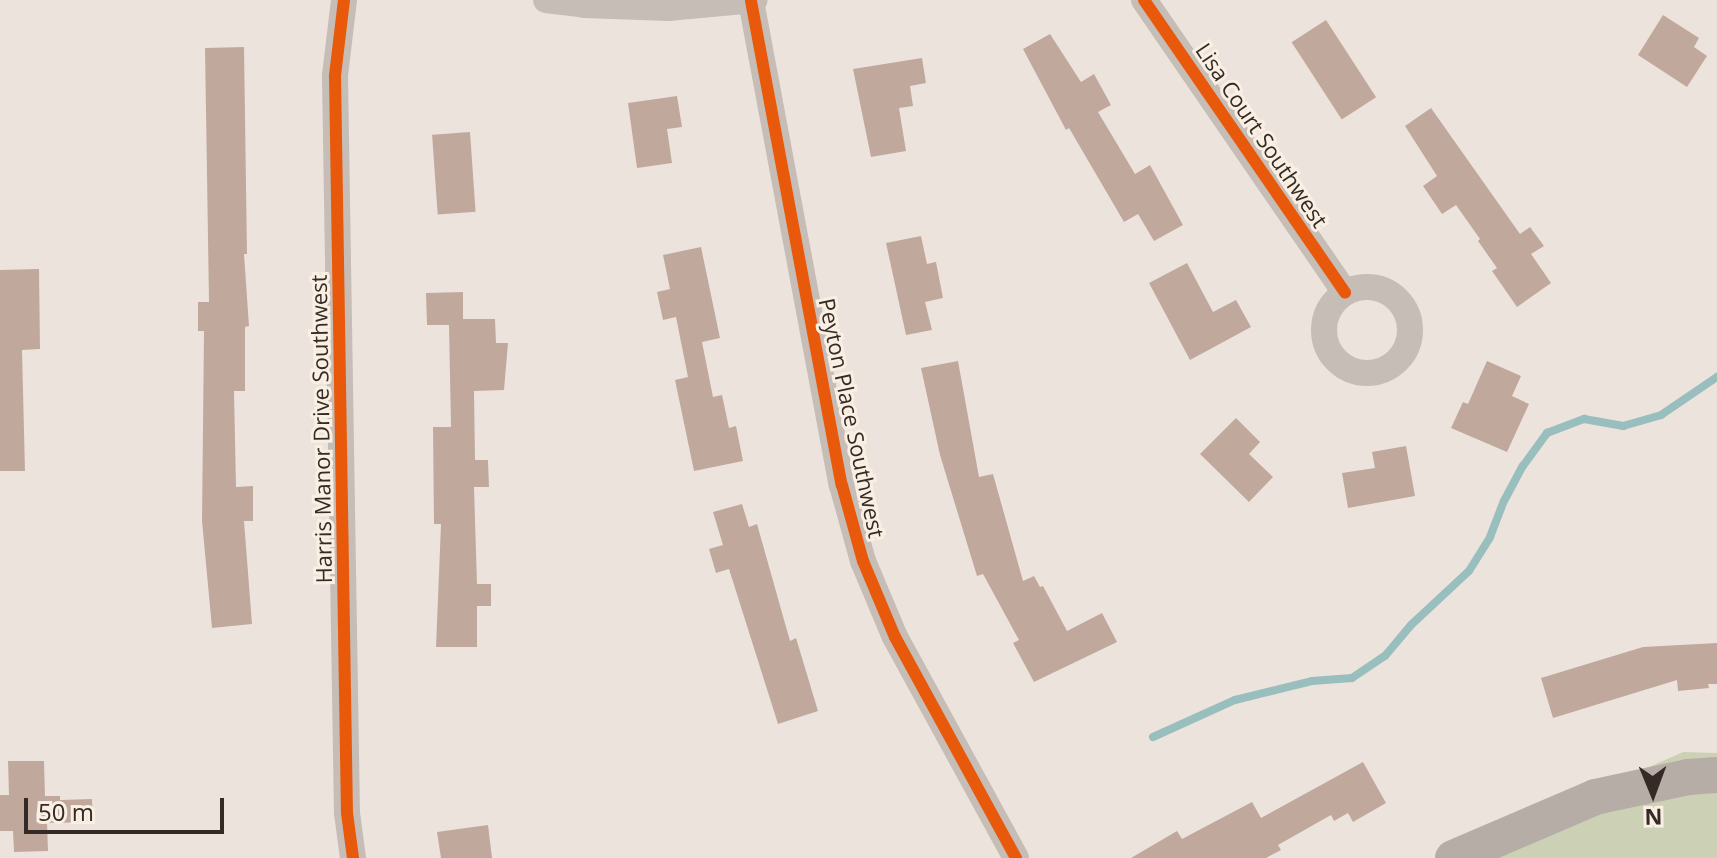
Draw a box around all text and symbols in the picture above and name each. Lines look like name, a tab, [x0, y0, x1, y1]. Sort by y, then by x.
street label: Lisa Court Southwest	[1191, 38, 1333, 232]
street label: Harris Manor Drive Southwest	[305, 274, 337, 584]
street label: Peyton Place Southwest	[814, 296, 890, 540]
north arrow	[1613, 754, 1693, 834]
scale bar	[28, 782, 228, 832]
text: 50 m	[38, 795, 94, 828]
text: N	[1644, 803, 1663, 833]

